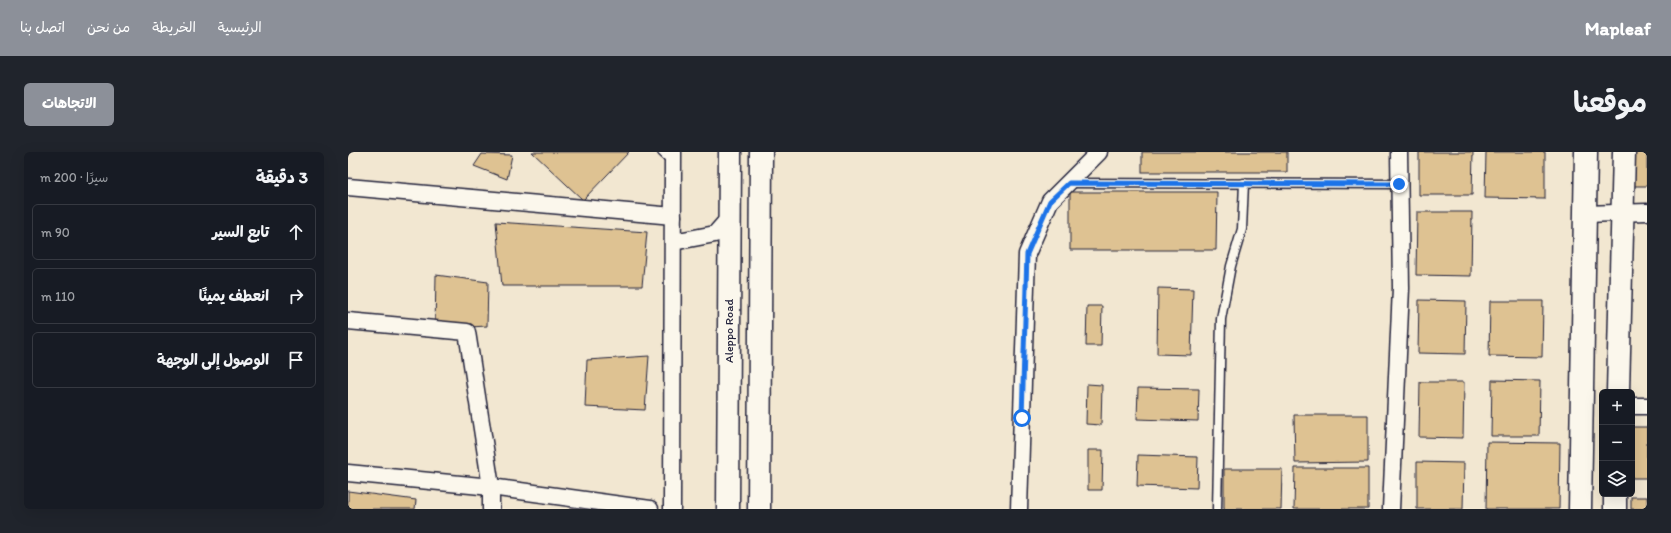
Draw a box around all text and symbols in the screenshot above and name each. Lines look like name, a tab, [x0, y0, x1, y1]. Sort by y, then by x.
text: Mapleaf	[1585, 17, 1651, 40]
text: اتصل بنا	[20, 19, 65, 36]
text: من نحن	[87, 19, 130, 36]
text: الخريطة	[152, 19, 196, 36]
text: الرئيسية	[218, 19, 262, 36]
button: الاتجاهات	[24, 83, 114, 126]
text: موقعنا	[1573, 85, 1647, 119]
text: 3 دقيقة	[256, 167, 308, 187]
text: سيرًا · 200 m	[40, 170, 108, 185]
route end	[1390, 175, 1408, 193]
icon: ahead	[285, 221, 307, 243]
text: تابع السير	[212, 223, 269, 241]
text: 90 m	[41, 225, 70, 240]
icon: right	[285, 285, 307, 307]
text: انعطف يمينًا	[199, 287, 269, 305]
text: 110 m	[41, 289, 75, 304]
street label: Aleppo Road	[722, 299, 736, 363]
icon: arrive	[285, 349, 307, 371]
text: الوصول إلى الوجهة	[157, 351, 269, 369]
map controls	[1599, 389, 1635, 497]
button: +	[1599, 389, 1635, 425]
route start	[1013, 409, 1031, 427]
button: −	[1599, 425, 1635, 461]
button: layers	[1599, 461, 1635, 497]

